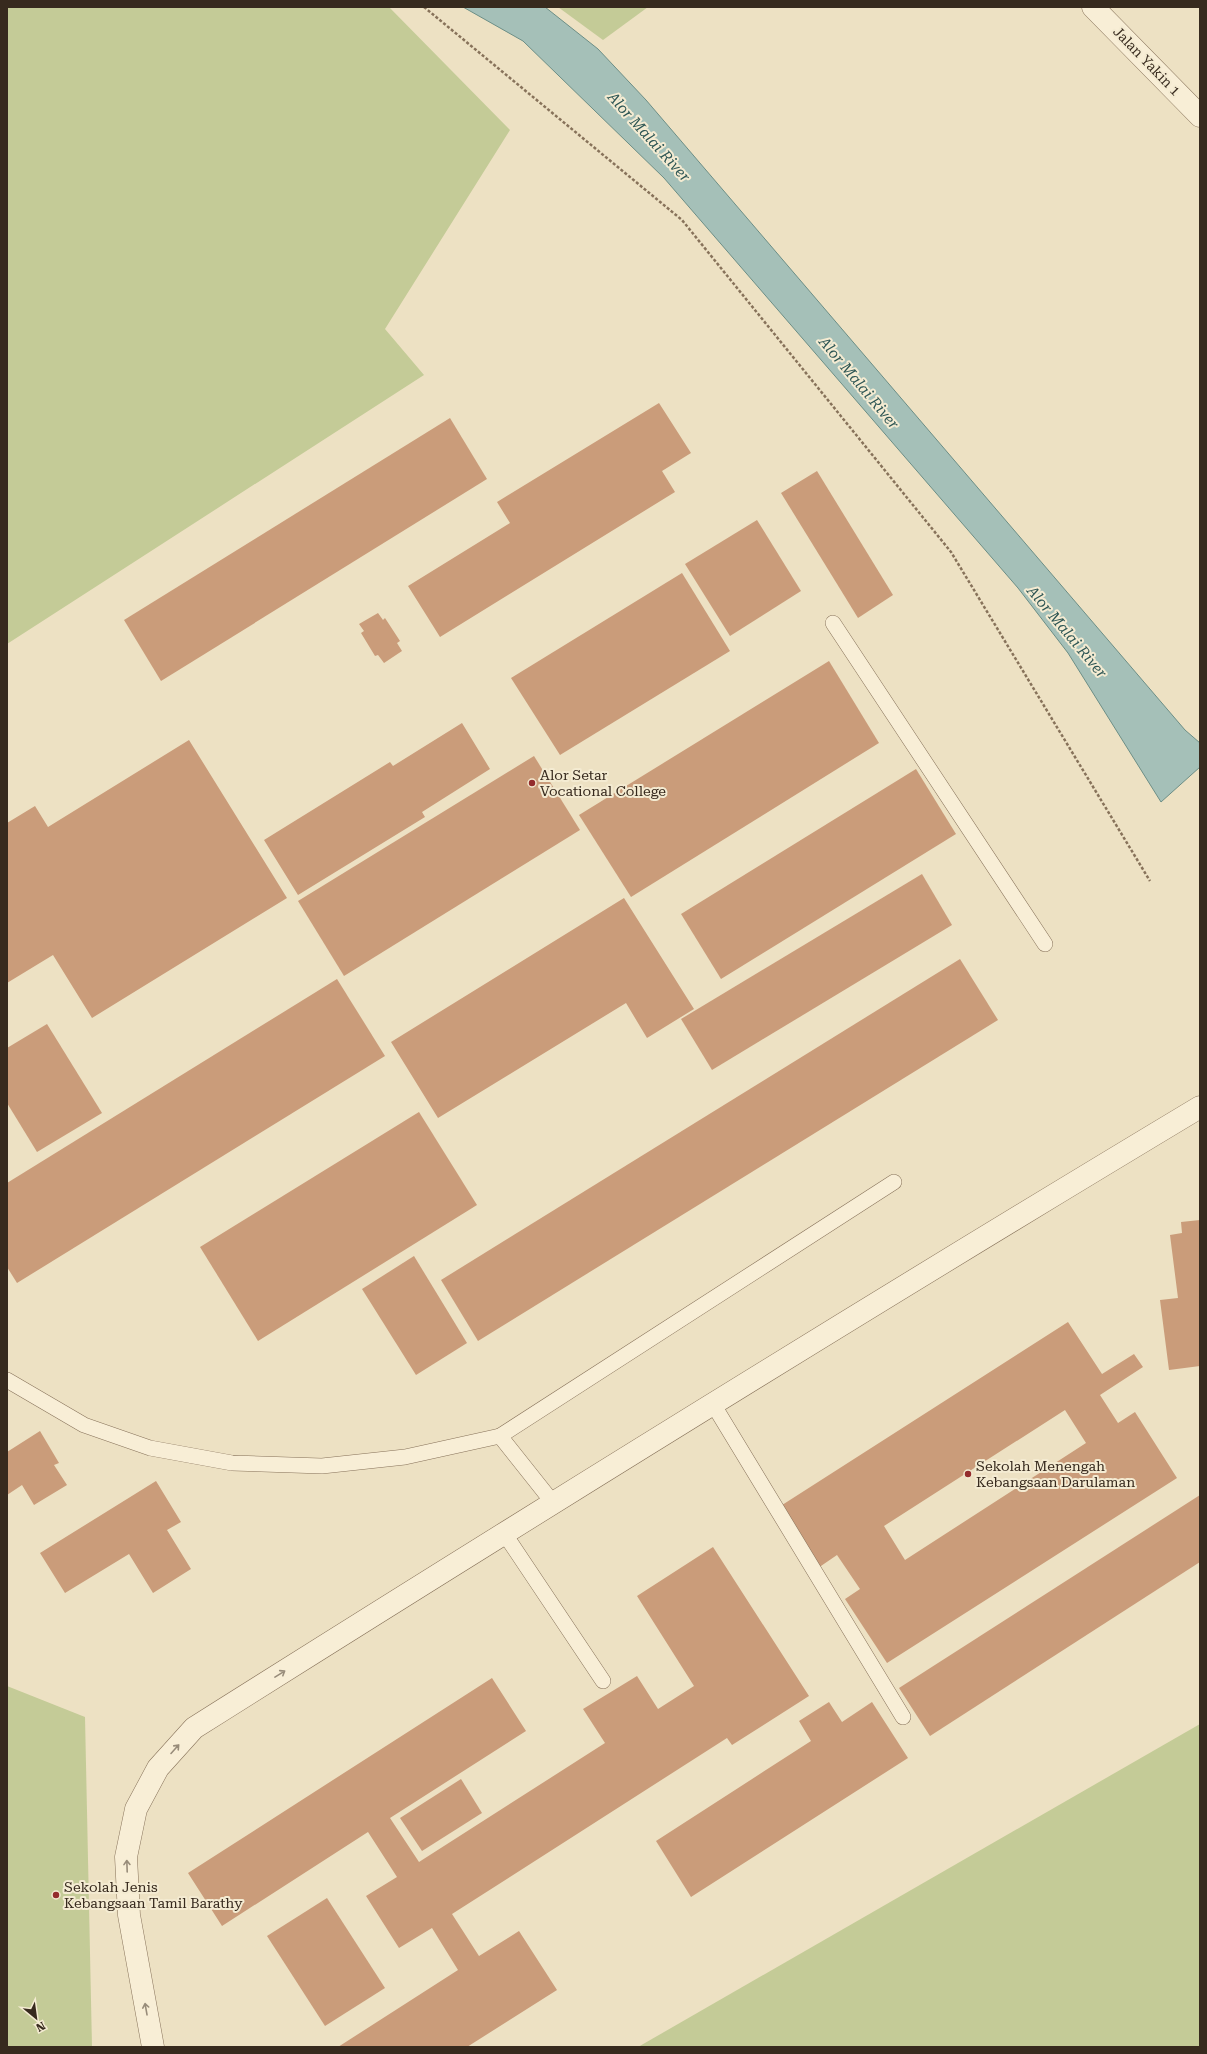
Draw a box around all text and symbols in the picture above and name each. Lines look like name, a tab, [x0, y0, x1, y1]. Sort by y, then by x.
street label: Jalan Yakin 1	[1110, 23, 1184, 99]
water label: Alor Malai River	[603, 88, 694, 186]
water label: Alor Malai River	[815, 333, 903, 433]
water label: Alor Malai River	[1023, 582, 1111, 682]
place label: Alor Setar Vocational College	[540, 767, 666, 799]
marker: Alor Setar Vocational College	[527, 778, 537, 788]
place label: Sekolah Menengah Kebangsaan Darulaman	[976, 1458, 1135, 1490]
marker: Sekolah Menengah Kebangsaan Darulaman	[963, 1469, 973, 1479]
one-way arrow	[274, 1670, 285, 1678]
one-way arrow	[170, 1744, 179, 1754]
one-way arrow	[123, 1860, 130, 1873]
place label: Sekolah Jenis Kebangsaan Tamil Barathy	[64, 1879, 243, 1911]
marker: Sekolah Jenis Kebangsaan Tamil Barathy	[51, 1890, 61, 1900]
north arrow	[16, 1998, 56, 2038]
one-way arrow	[142, 2003, 150, 2016]
text: N	[33, 2019, 47, 2034]

